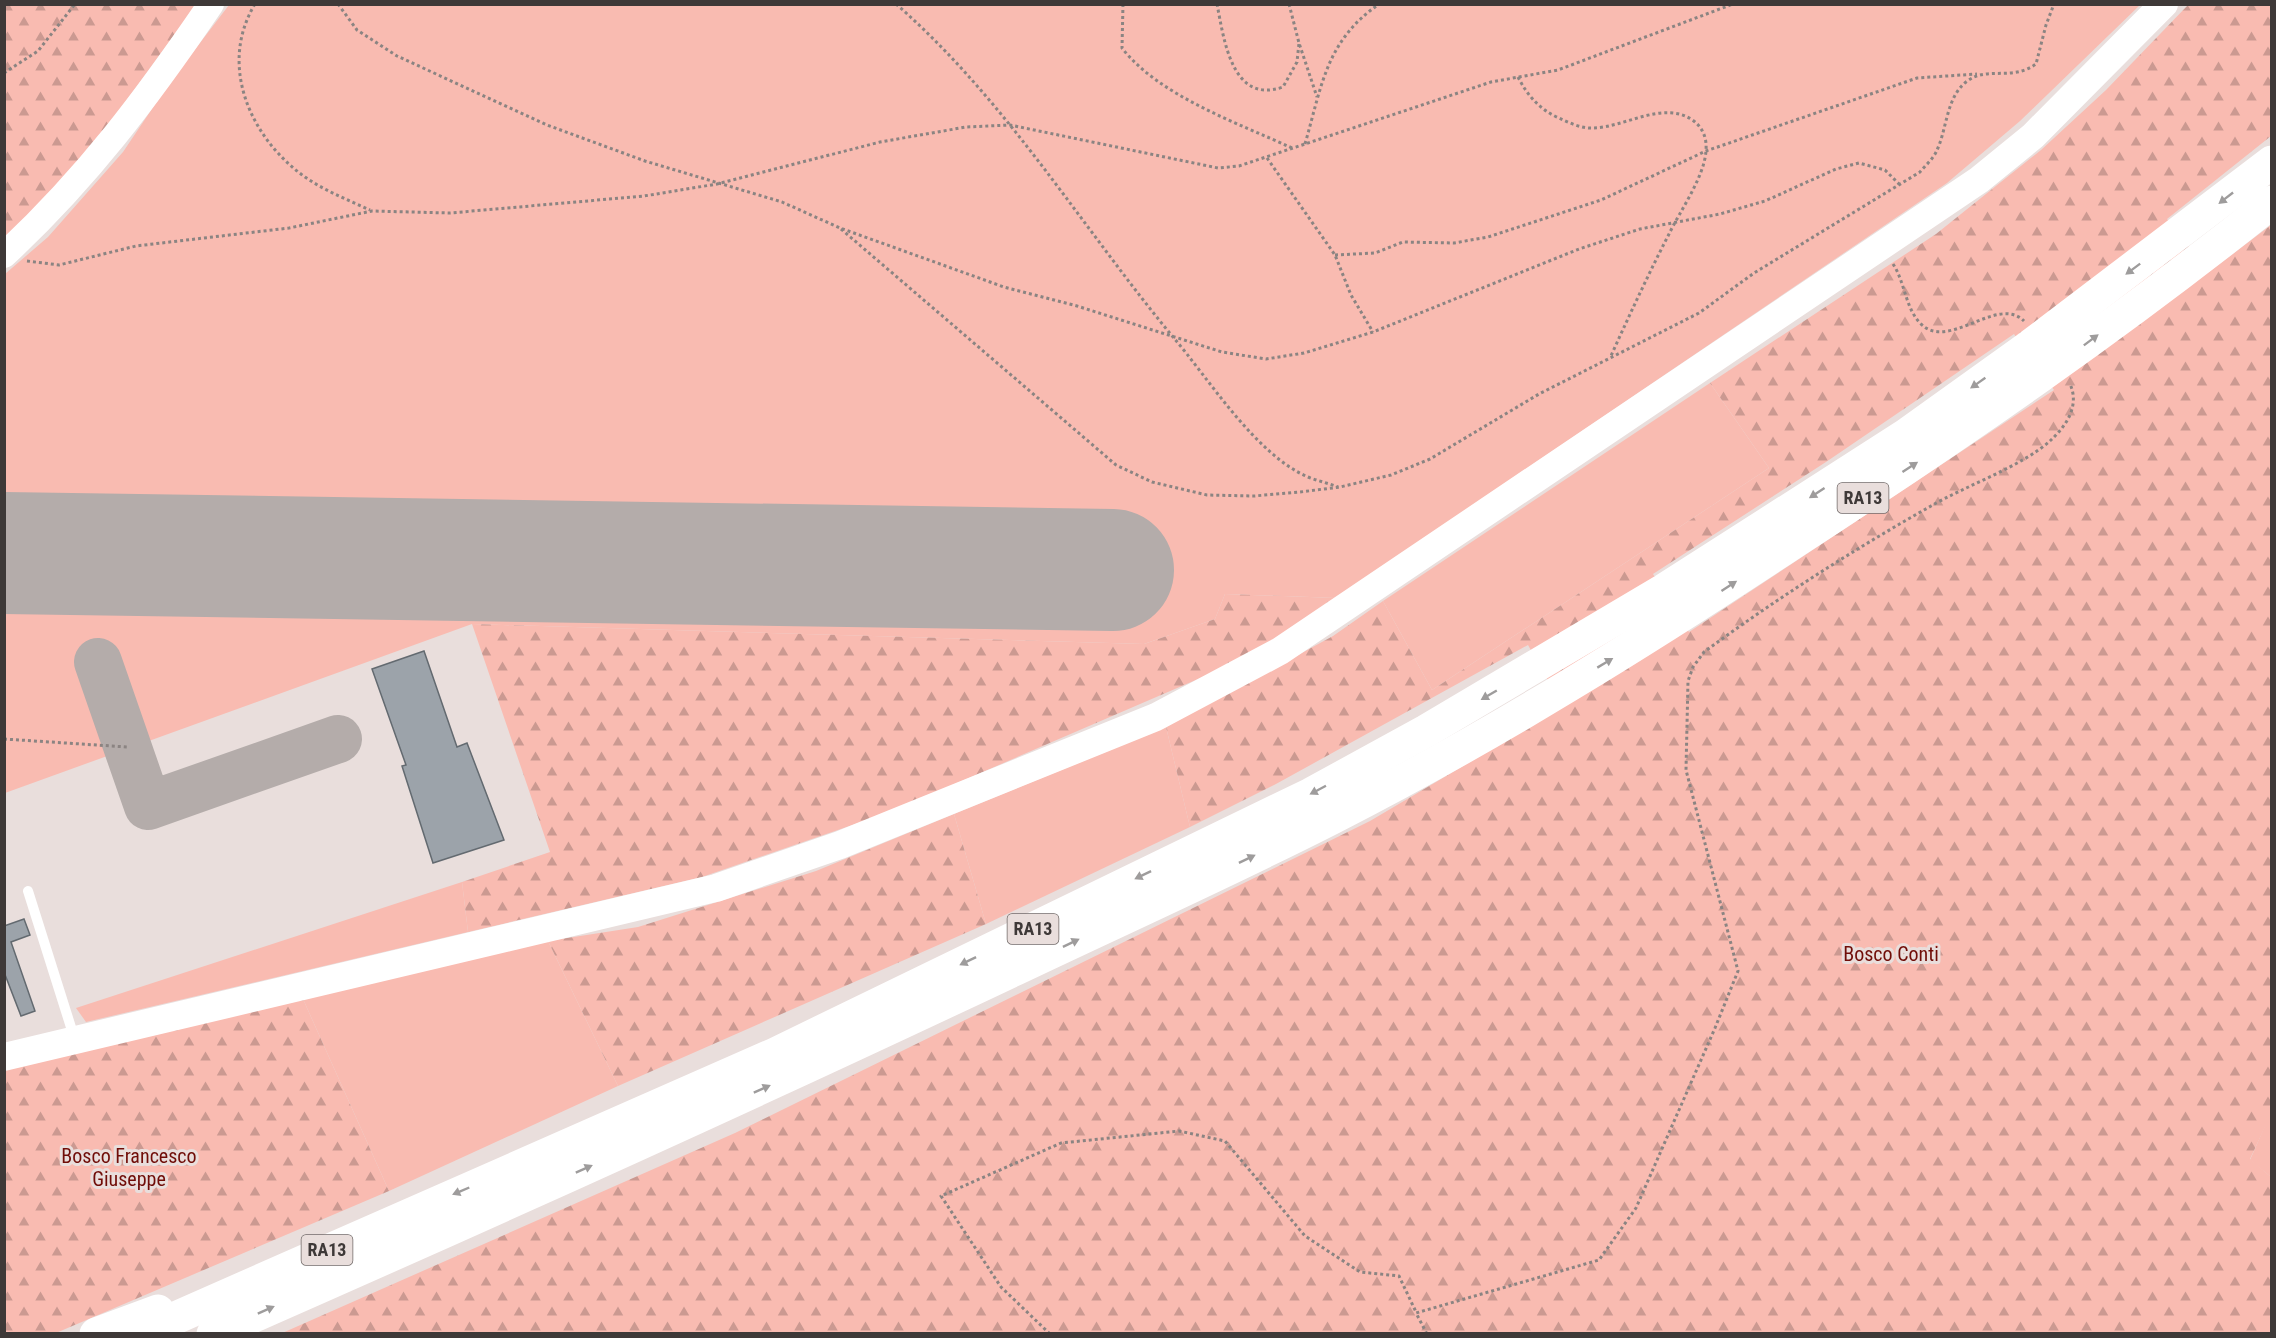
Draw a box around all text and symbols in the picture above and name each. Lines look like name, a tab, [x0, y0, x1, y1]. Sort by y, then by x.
one-way arrow	[2218, 192, 2234, 205]
one-way arrow	[2126, 263, 2142, 275]
one-way arrow	[2084, 335, 2099, 347]
one-way arrow	[1971, 377, 1987, 389]
one-way arrow	[1902, 462, 1918, 473]
road number: RA13	[1838, 483, 1888, 513]
one-way arrow	[1809, 487, 1825, 498]
one-way arrow	[1721, 580, 1738, 591]
one-way arrow	[1597, 658, 1614, 668]
one-way arrow	[1480, 690, 1497, 700]
one-way arrow	[1309, 785, 1326, 795]
one-way arrow	[1238, 854, 1255, 863]
one-way arrow	[1134, 871, 1151, 880]
road number: RA13	[1008, 914, 1058, 944]
one-way arrow	[1062, 938, 1079, 948]
park label: Bosco Conti	[1843, 942, 1939, 966]
one-way arrow	[959, 956, 976, 965]
one-way arrow	[753, 1084, 771, 1094]
park label: Bosco Francesco Giuseppe	[61, 1144, 197, 1191]
one-way arrow	[575, 1164, 593, 1174]
one-way arrow	[452, 1186, 470, 1196]
road number: RA13	[302, 1235, 352, 1265]
one-way arrow	[258, 1305, 276, 1315]

